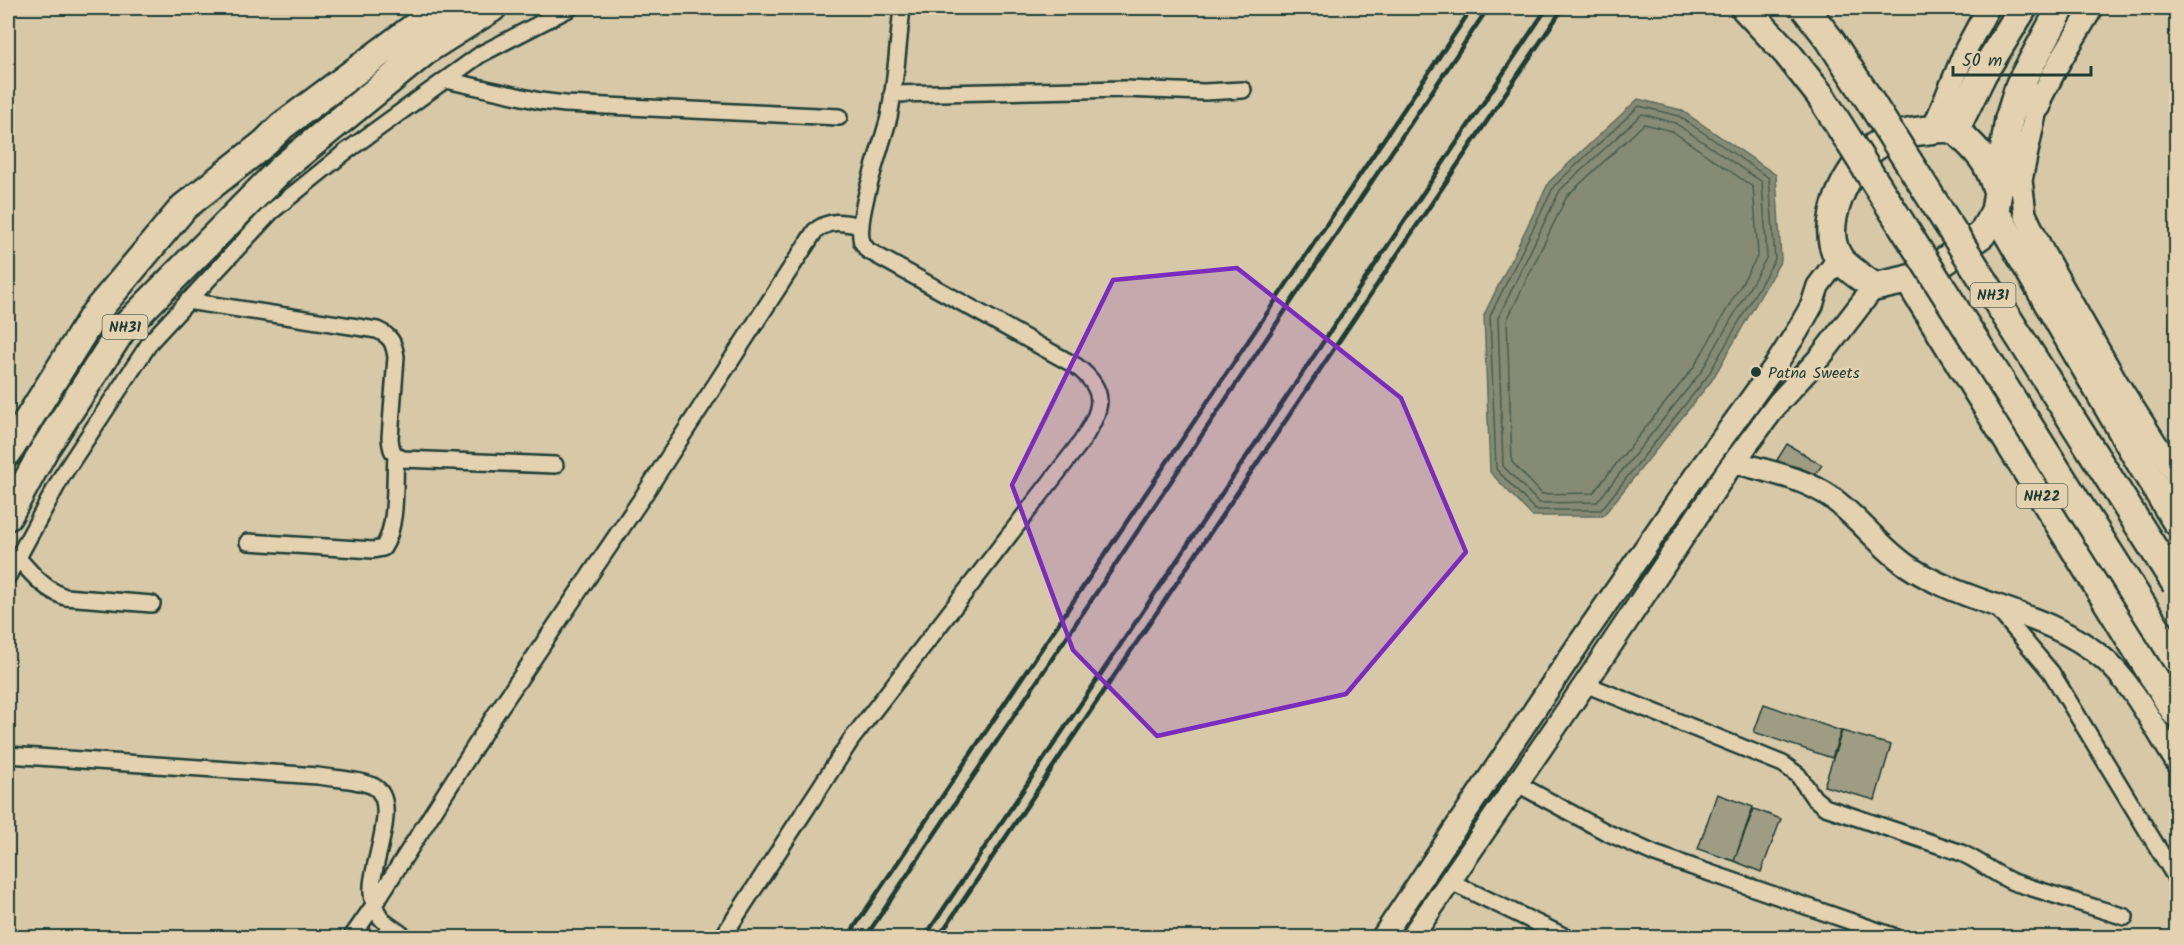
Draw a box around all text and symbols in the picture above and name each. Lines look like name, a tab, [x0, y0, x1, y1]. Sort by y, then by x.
scale bar	[1953, 39, 2091, 77]
text: 50 m	[1962, 47, 2002, 76]
road number: NH31	[1970, 283, 2016, 307]
road number: NH31	[102, 315, 148, 339]
place label: Patna Sweets	[1768, 361, 1860, 386]
marker: Patna Sweets	[1749, 365, 1763, 379]
road number: NH22	[2016, 484, 2068, 508]

